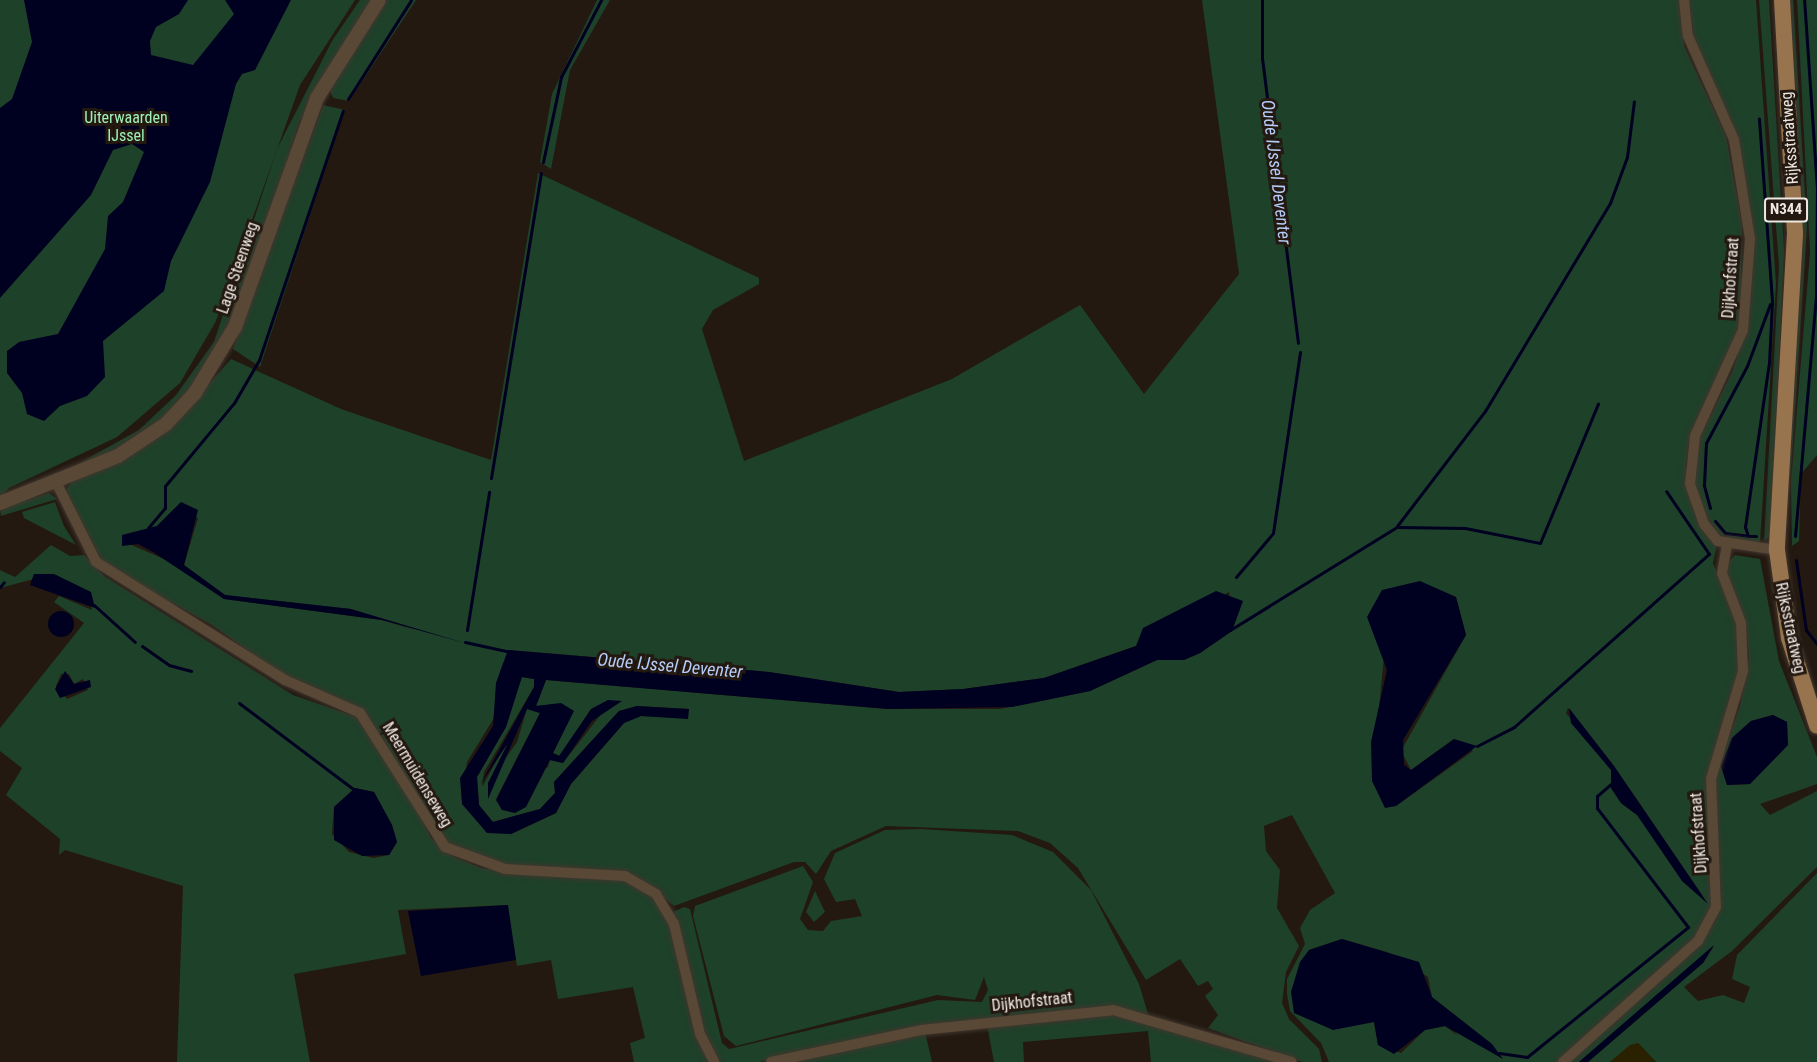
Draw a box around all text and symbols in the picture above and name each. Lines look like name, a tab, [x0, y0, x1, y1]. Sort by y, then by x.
street label: Rijksstraatweg	[1777, 91, 1803, 185]
water label: Oude IJssel Deventer	[1256, 98, 1296, 246]
park label: Uiterwaarden IJssel	[84, 108, 168, 146]
road number: N344	[1764, 198, 1808, 222]
street label: Lage Steenweg	[213, 220, 263, 316]
street label: Dijkhofstraat	[1719, 237, 1743, 319]
street label: Rijksstraatweg	[1771, 581, 1809, 675]
water label: Oude IJssel Deventer	[597, 649, 743, 683]
street label: Meermuidenseweg	[378, 719, 456, 831]
street label: Dijkhofstraat	[1687, 792, 1711, 874]
street label: Dijkhofstraat	[991, 988, 1073, 1016]

